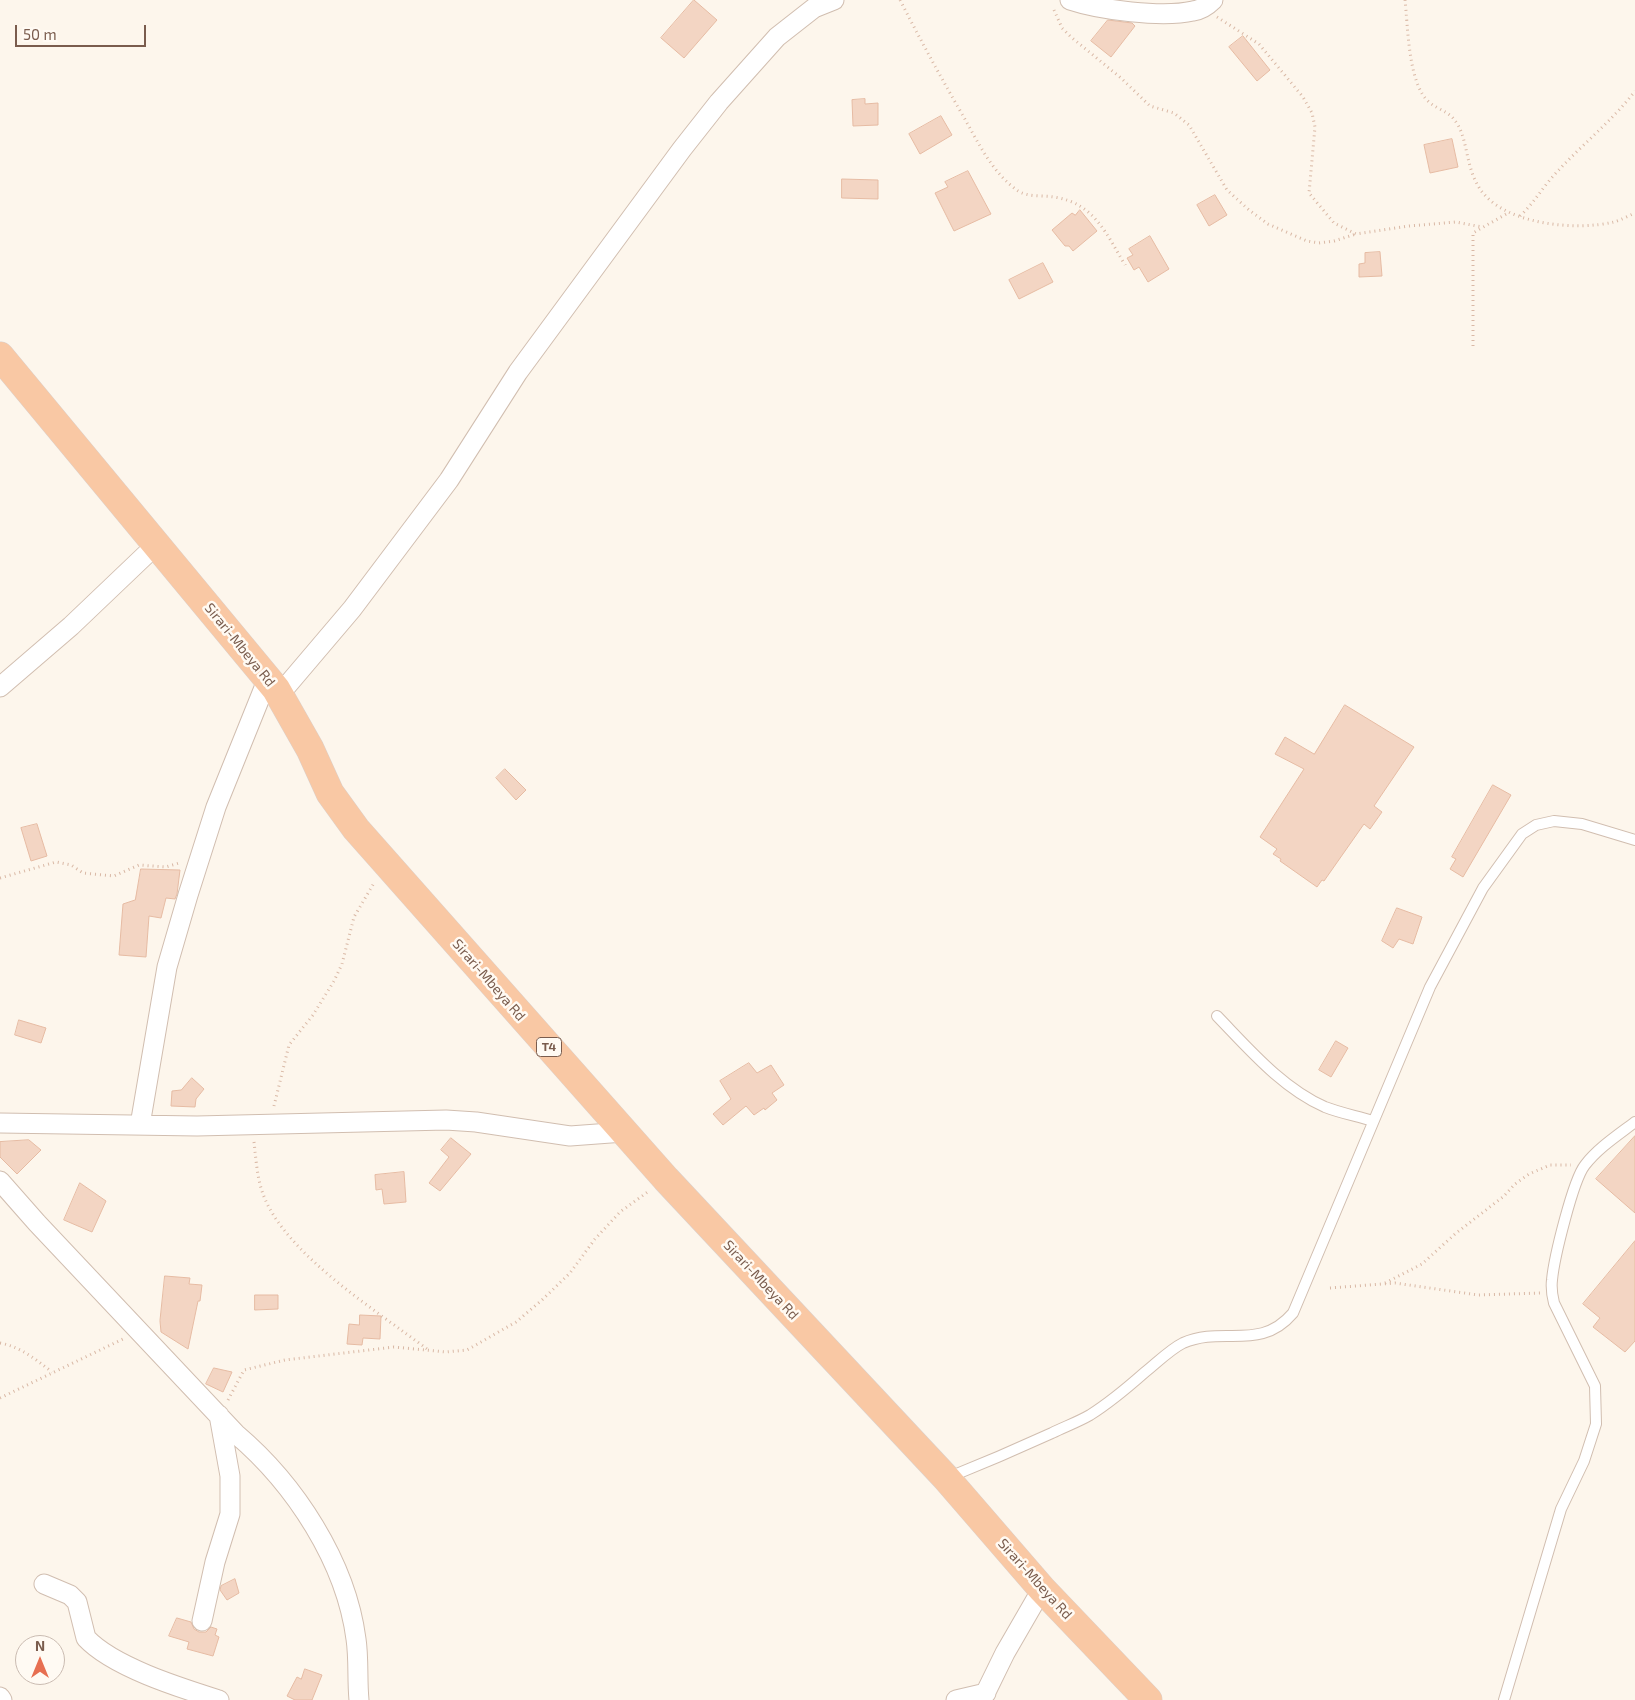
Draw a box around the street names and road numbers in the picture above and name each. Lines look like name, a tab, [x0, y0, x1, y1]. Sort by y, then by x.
street label: Sirari-Mbeya Rd	[201, 600, 279, 690]
street label: Sirari-Mbeya Rd	[449, 936, 529, 1024]
road number: T4	[536, 1038, 562, 1056]
street label: Sirari-Mbeya Rd	[720, 1237, 802, 1323]
street label: Sirari-Mbeya Rd	[994, 1535, 1076, 1623]

